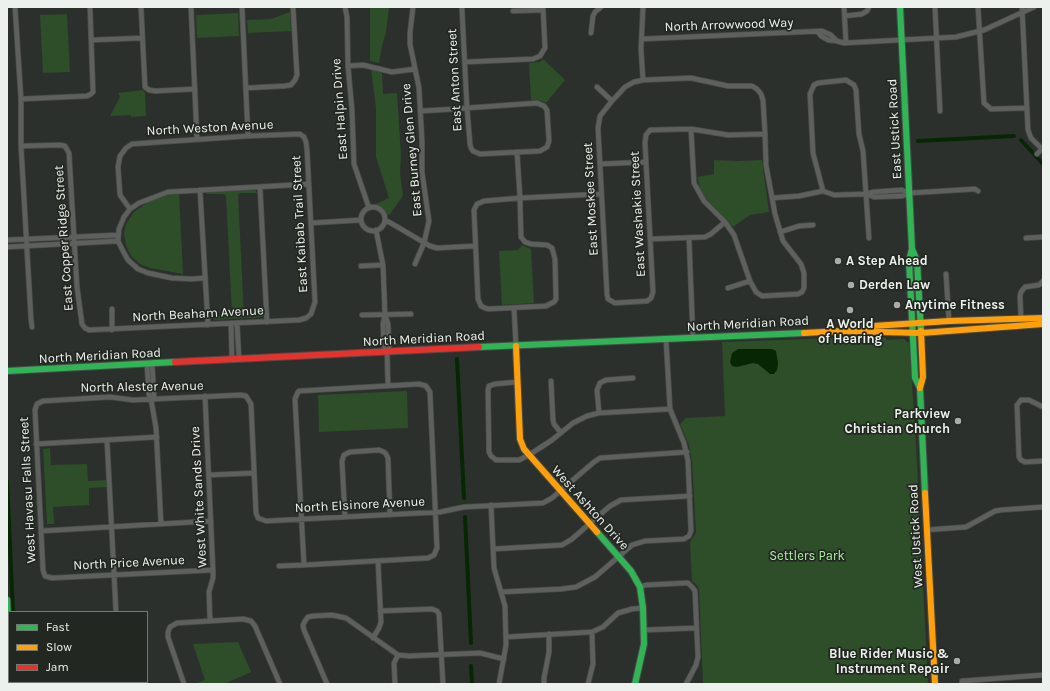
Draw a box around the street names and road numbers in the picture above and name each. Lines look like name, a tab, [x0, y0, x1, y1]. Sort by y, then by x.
street label: North Arrowwood Way	[664, 15, 794, 35]
street label: East Anton Street	[445, 28, 465, 132]
street label: East Halpin Drive	[329, 58, 351, 160]
street label: East Ustick Road	[885, 78, 905, 180]
street label: East Burney Glen Drive	[398, 83, 426, 217]
street label: North Weston Avenue	[146, 117, 274, 139]
street label: East Moskee Street	[580, 142, 602, 256]
street label: East Washakie Street	[627, 151, 649, 277]
street label: East Kaibab Trail Street	[289, 155, 311, 293]
street label: East Copper Ridge Street	[51, 164, 77, 312]
street label: North Beaham Avenue	[132, 303, 264, 325]
street label: North Meridian Road	[686, 313, 810, 335]
street label: North Meridian Road	[362, 328, 486, 350]
street label: North Meridian Road	[38, 345, 162, 367]
street label: North Alester Avenue	[80, 378, 204, 396]
street label: West Havasu Falls Street	[16, 416, 40, 564]
street label: West White Sands Drive	[188, 426, 210, 568]
street label: West Ashton Drive	[548, 463, 632, 553]
street label: West Ustick Road	[905, 484, 927, 588]
street label: North Elsinore Avenue	[294, 494, 426, 516]
street label: North Price Avenue	[73, 552, 185, 574]

